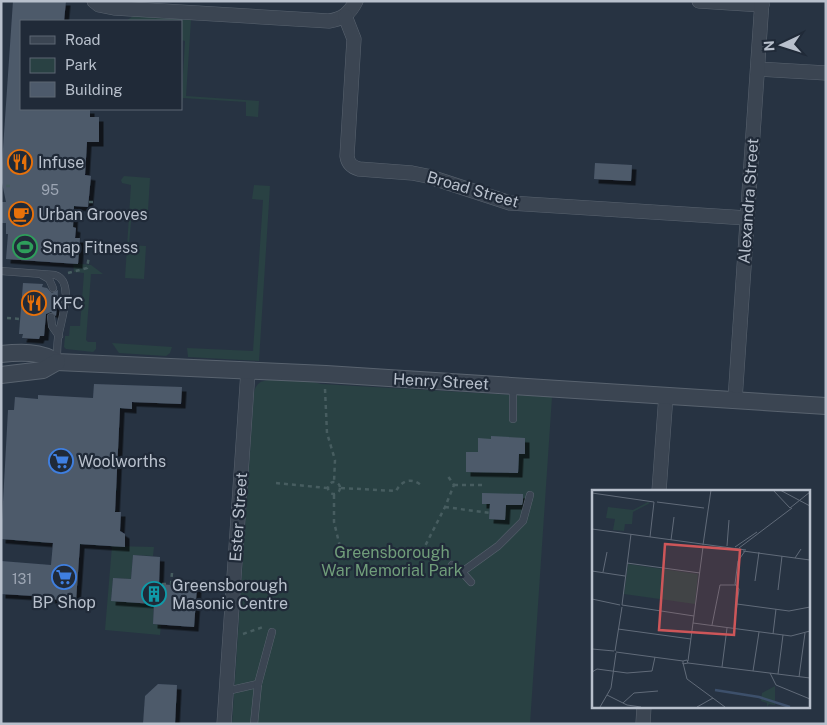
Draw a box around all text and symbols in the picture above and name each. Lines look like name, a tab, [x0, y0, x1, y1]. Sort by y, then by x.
legend	[20, 20, 182, 110]
north arrow	[757, 20, 807, 70]
text: Road	[65, 31, 101, 48]
text: N	[761, 40, 777, 52]
text: Park	[65, 56, 97, 73]
text: Building	[65, 81, 123, 98]
street label: Alexandra Street	[735, 137, 762, 265]
restaurant icon: Infuse	[7, 149, 33, 175]
place label: Infuse	[38, 153, 84, 172]
street label: Broad Street	[425, 167, 521, 212]
house number: 95	[41, 182, 59, 198]
cafe icon: Urban Grooves	[8, 201, 34, 227]
place label: Urban Grooves	[38, 205, 148, 224]
sports icon: Snap Fitness	[12, 234, 38, 260]
place label: Snap Fitness	[42, 238, 138, 257]
restaurant icon: KFC	[21, 290, 47, 316]
place label: KFC	[52, 294, 83, 313]
street label: Henry Street	[393, 369, 489, 393]
supermarket icon: Woolworths	[48, 448, 74, 474]
place label: Woolworths	[78, 452, 166, 471]
street label: Ester Street	[226, 472, 251, 562]
inset map	[592, 490, 810, 708]
park label: Greensborough War Memorial Park	[321, 543, 463, 580]
supermarket icon: BP Shop	[51, 564, 77, 590]
house number: 131	[12, 571, 32, 587]
place label: Greensborough Masonic Centre	[172, 576, 288, 613]
building icon: Greensborough Masonic Centre	[141, 581, 167, 607]
place label: BP Shop	[32, 593, 96, 612]

